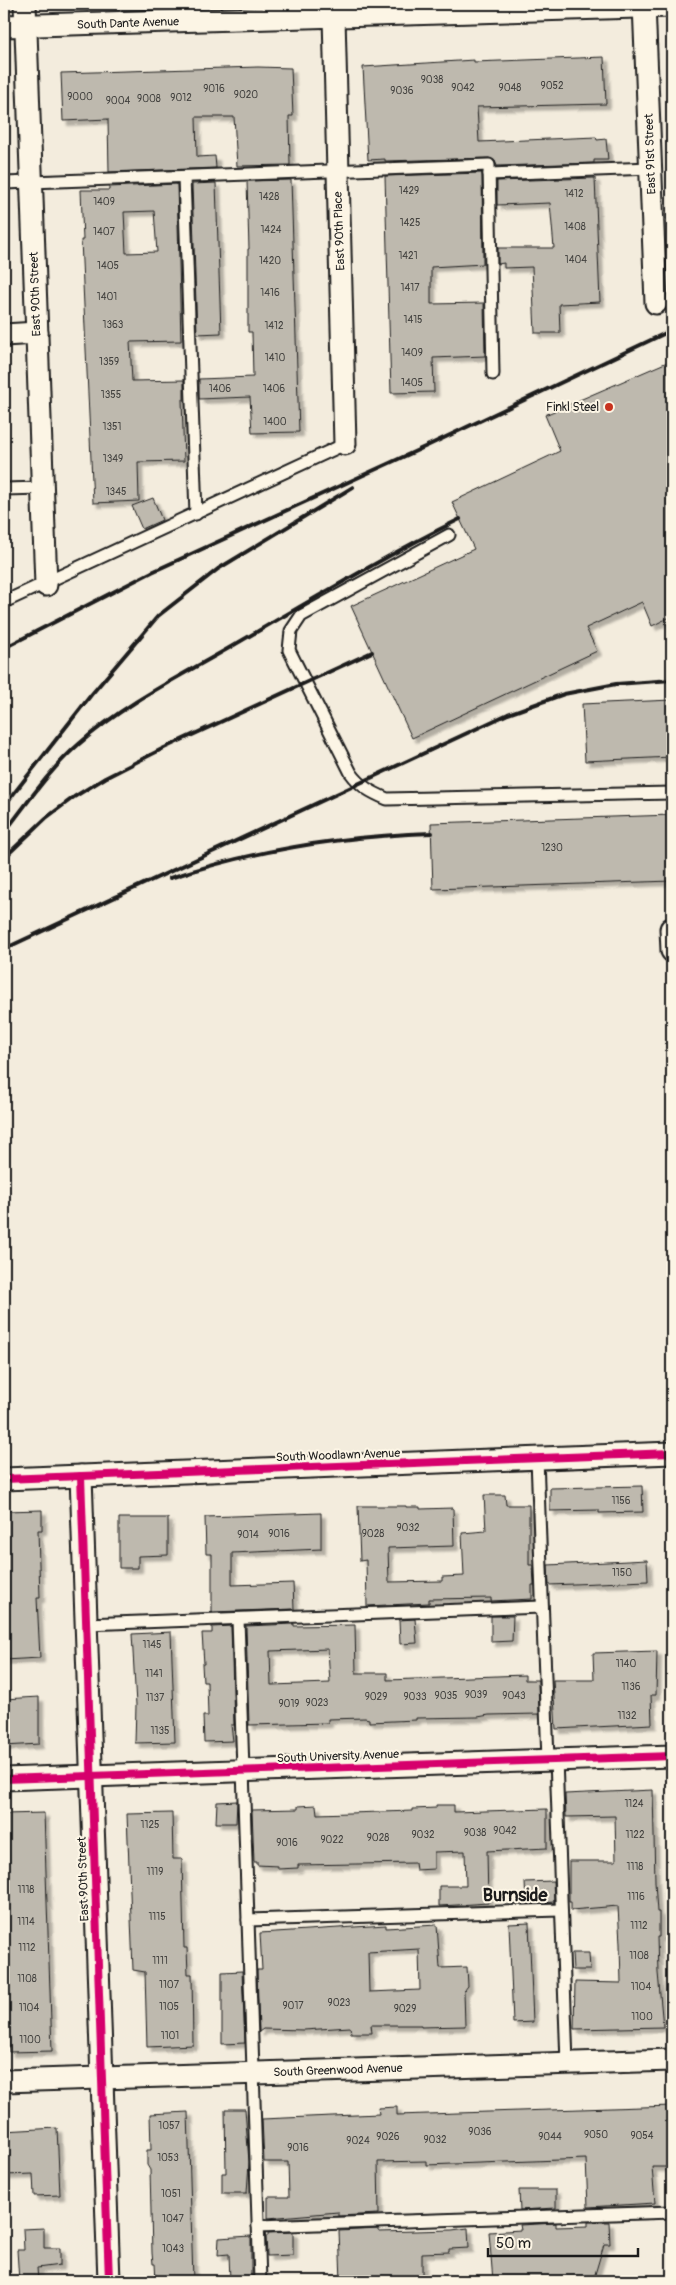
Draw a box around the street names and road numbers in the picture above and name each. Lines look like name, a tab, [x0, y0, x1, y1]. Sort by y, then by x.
street label: South Dante Avenue	[77, 14, 179, 33]
street label: East 91st Street	[642, 113, 659, 195]
street label: East 90th Place	[331, 191, 348, 271]
street label: East 90th Street	[27, 251, 44, 337]
street label: South Woodlawn Avenue	[276, 1446, 401, 1465]
street label: South University Avenue	[277, 1747, 399, 1766]
street label: East 90th Street	[75, 1836, 92, 1922]
street label: South Greenwood Avenue	[273, 2061, 403, 2080]

